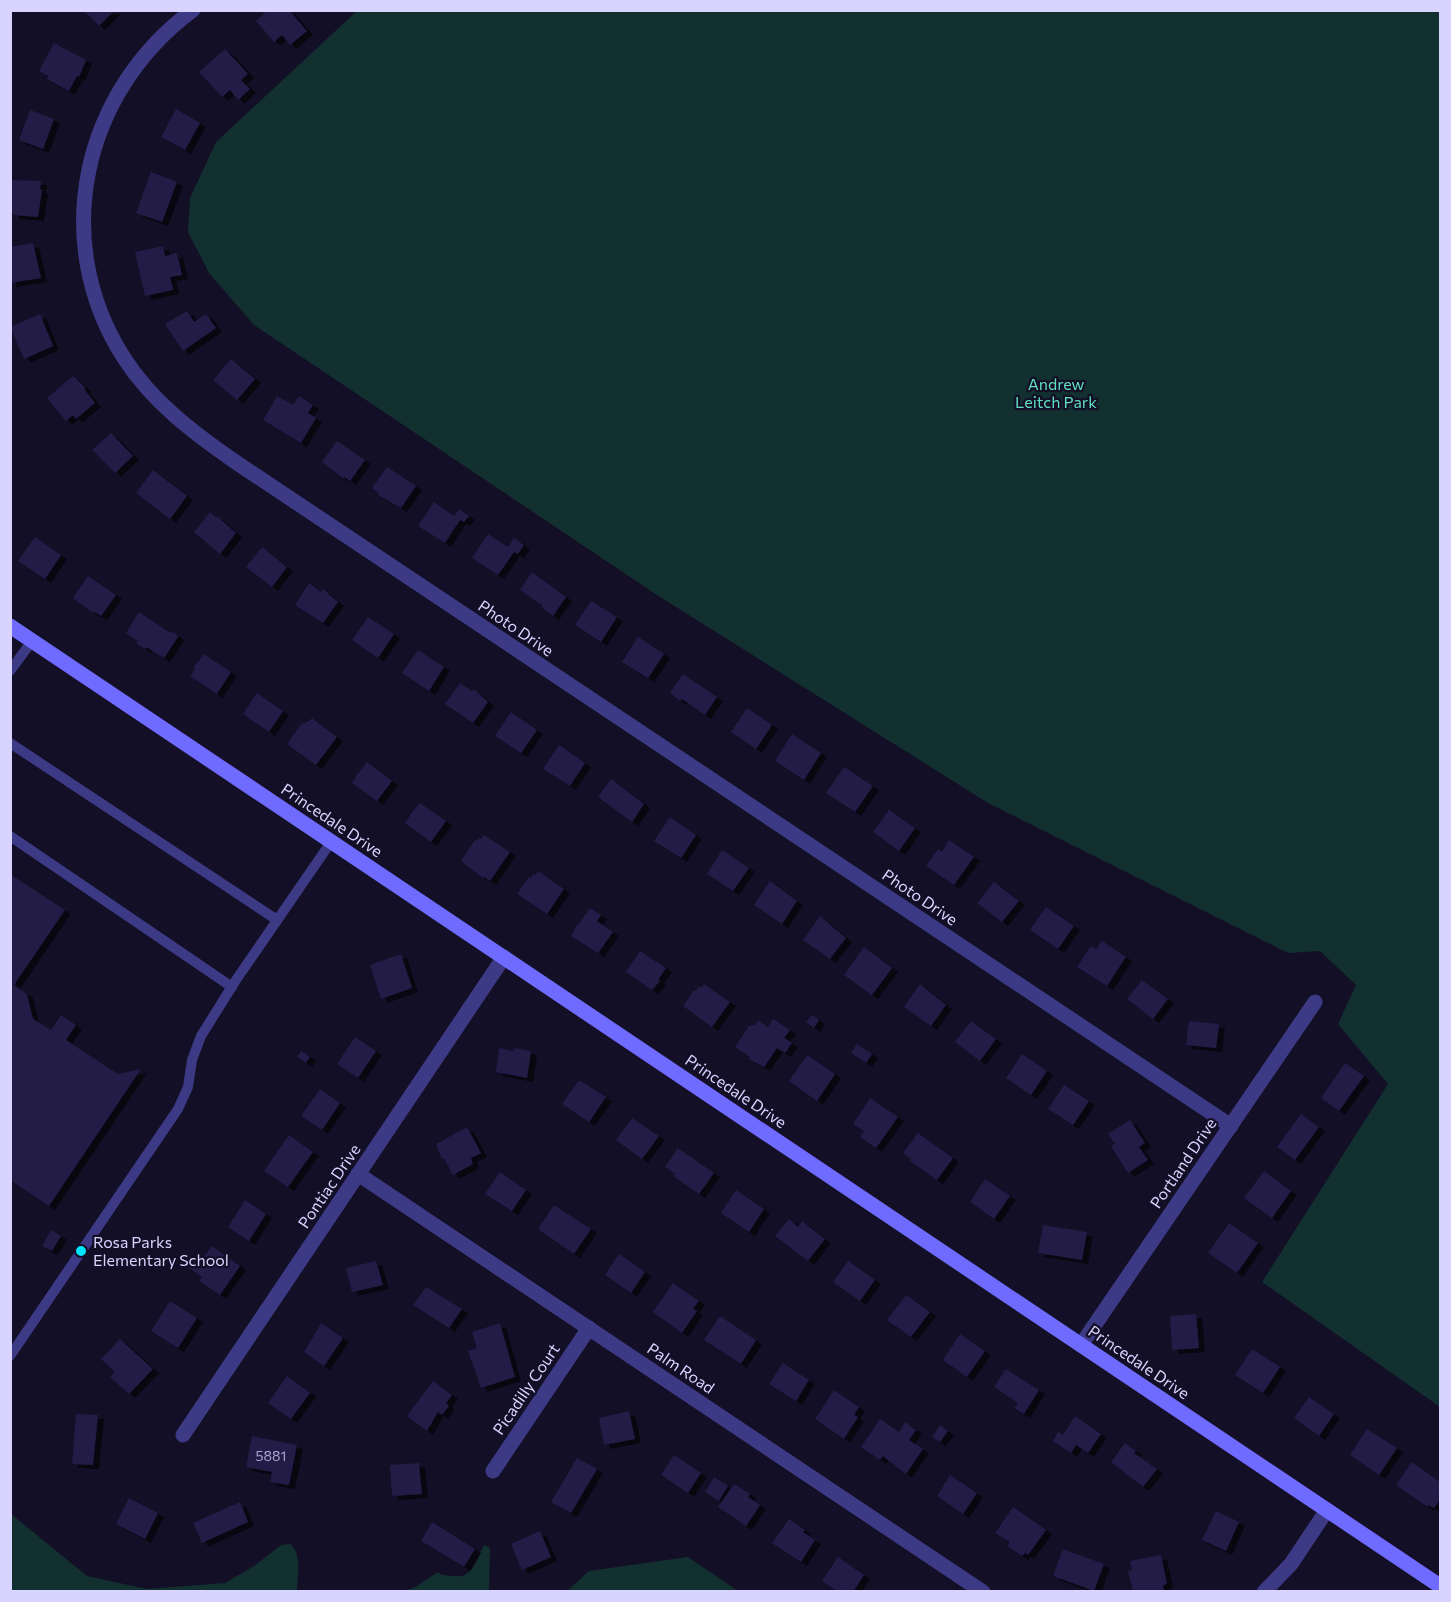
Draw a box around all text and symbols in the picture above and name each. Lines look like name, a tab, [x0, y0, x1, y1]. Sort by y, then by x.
park label: Andrew Leitch Park	[1015, 374, 1097, 411]
street label: Photo Drive	[475, 596, 557, 660]
street label: Princedale Drive	[278, 779, 386, 860]
street label: Photo Drive	[879, 865, 961, 929]
street label: Princedale Drive	[682, 1050, 790, 1131]
street label: Portland Drive	[1145, 1114, 1220, 1211]
street label: Pontiac Drive	[294, 1140, 364, 1231]
place label: Rosa Parks Elementary School	[93, 1232, 229, 1269]
marker: Rosa Parks Elementary School	[74, 1244, 88, 1258]
street label: Princedale Drive	[1085, 1321, 1193, 1402]
street label: Palm Road	[644, 1338, 718, 1397]
street label: Picadilly Court	[488, 1339, 563, 1438]
house number: 5881	[255, 1447, 287, 1464]

